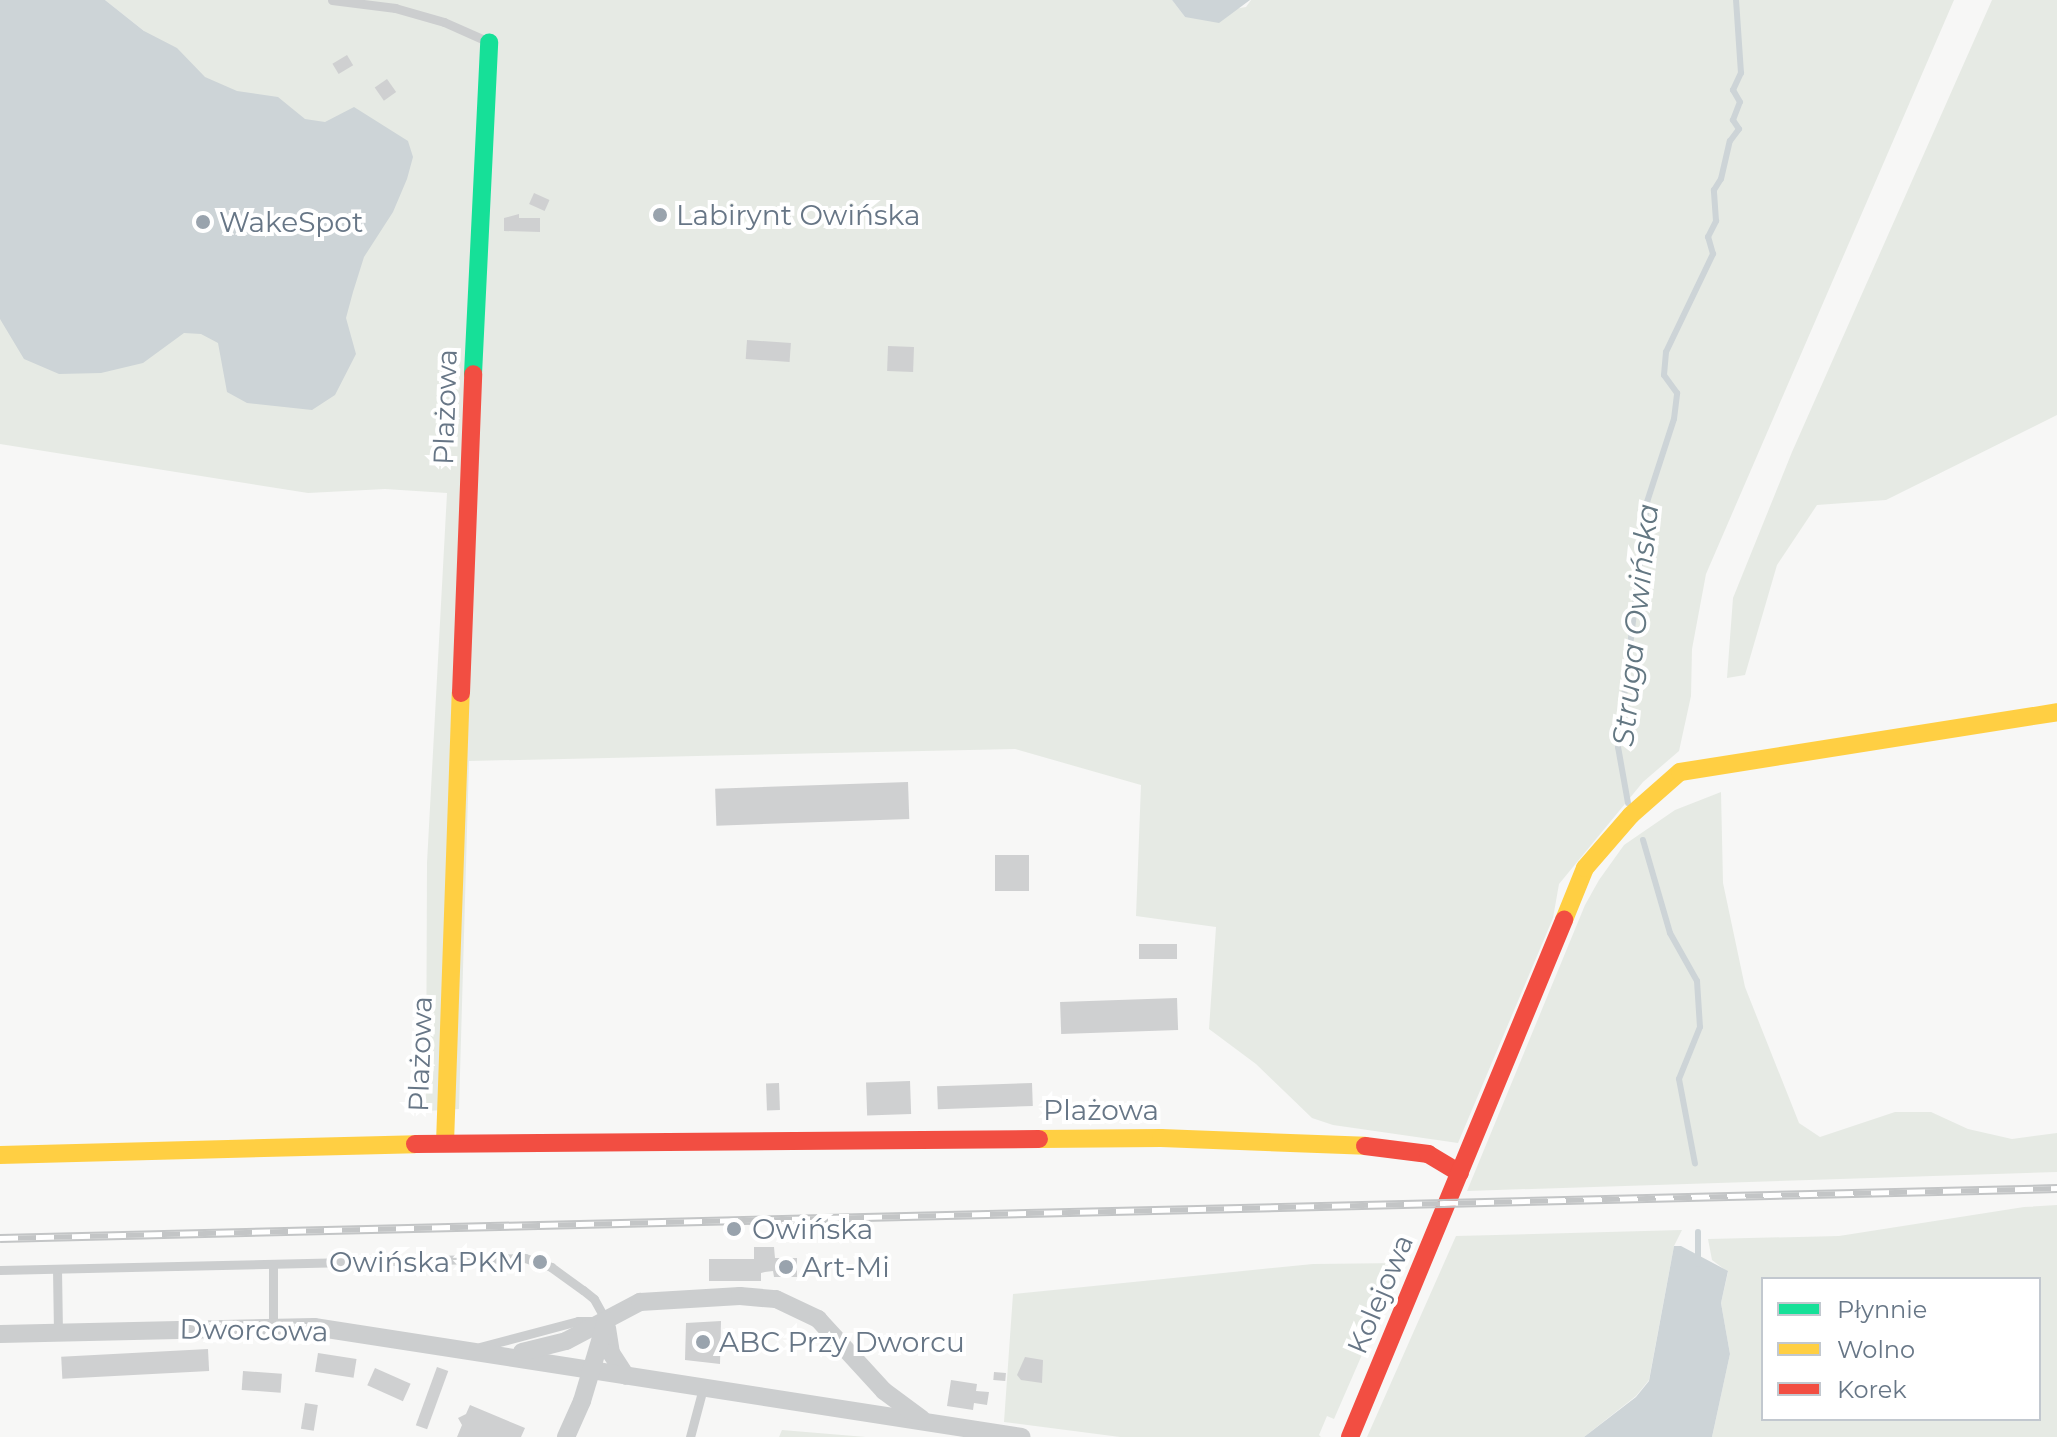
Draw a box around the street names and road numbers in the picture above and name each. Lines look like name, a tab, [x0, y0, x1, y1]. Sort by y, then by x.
street label: Plażowa	[426, 348, 464, 466]
street label: Plażowa	[401, 995, 439, 1113]
street label: Plażowa	[1043, 1093, 1159, 1127]
street label: Kolejowa	[1340, 1229, 1420, 1359]
street label: Dworcowa	[179, 1312, 329, 1348]

